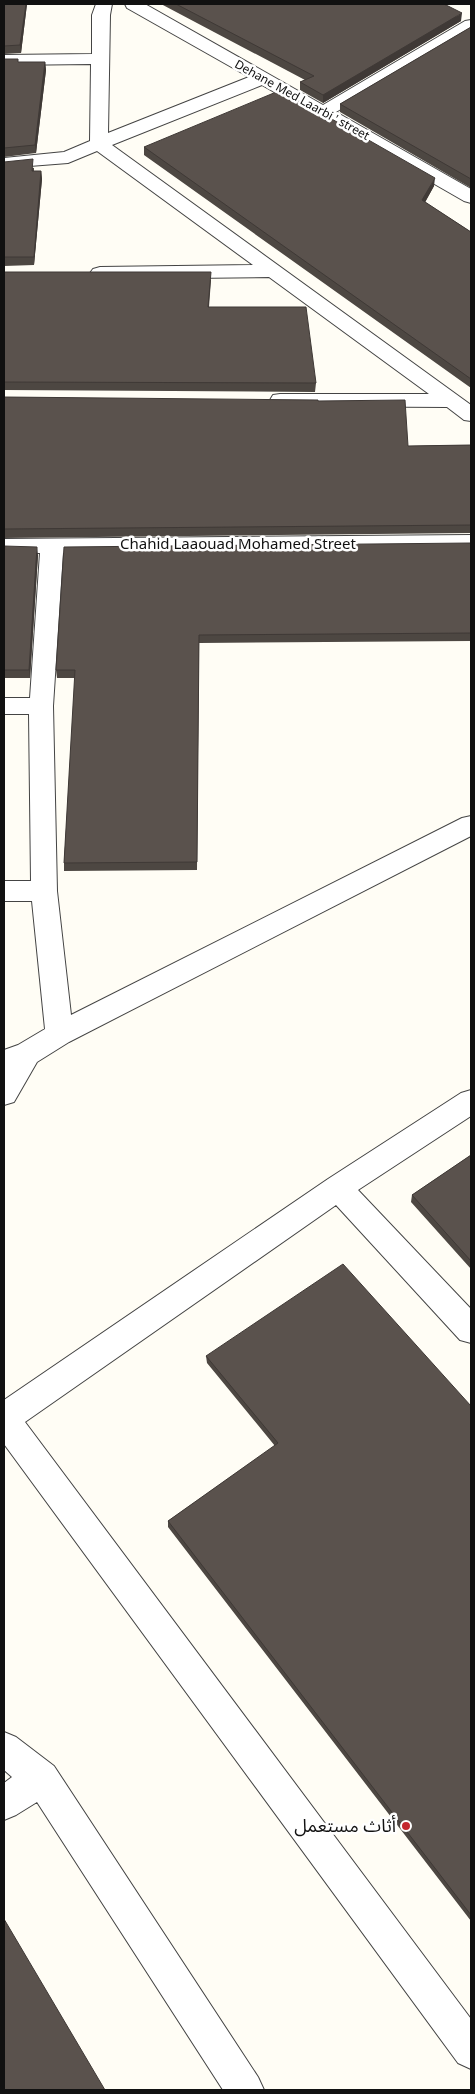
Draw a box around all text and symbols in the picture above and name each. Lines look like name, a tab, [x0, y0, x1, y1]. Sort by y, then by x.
street label: Dehane Med Laarbi ' street	[229, 53, 375, 149]
street label: Chahid Laaouad Mohamed Street	[120, 528, 357, 560]
place label: أثاث مستعمل	[294, 1807, 396, 1845]
marker: أثاث مستعمل	[400, 1820, 412, 1832]

